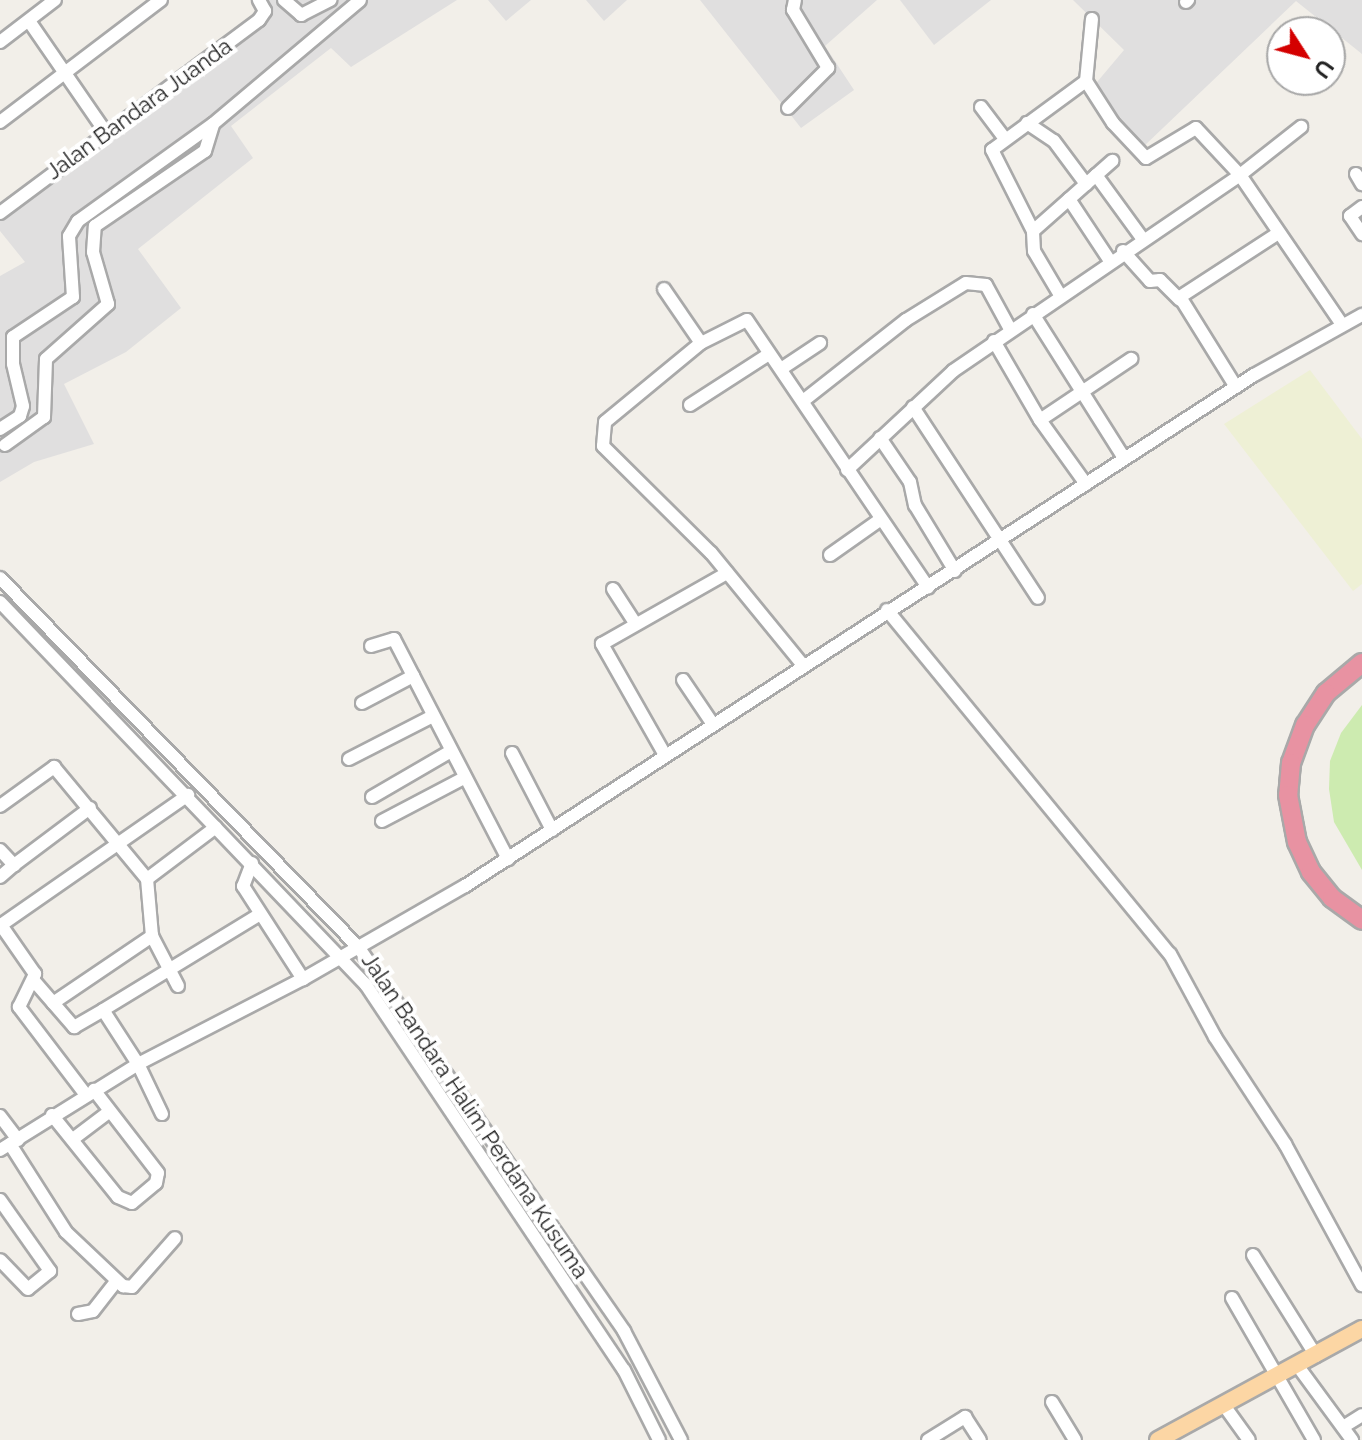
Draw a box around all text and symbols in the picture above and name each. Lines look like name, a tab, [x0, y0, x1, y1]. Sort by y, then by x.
north arrow	[1266, 16, 1346, 96]
street label: Jalan Bandara Juanda	[41, 33, 237, 185]
text: U	[1308, 55, 1339, 83]
street label: Jalan Bandara Halim Perdana Kusuma	[356, 948, 594, 1284]

